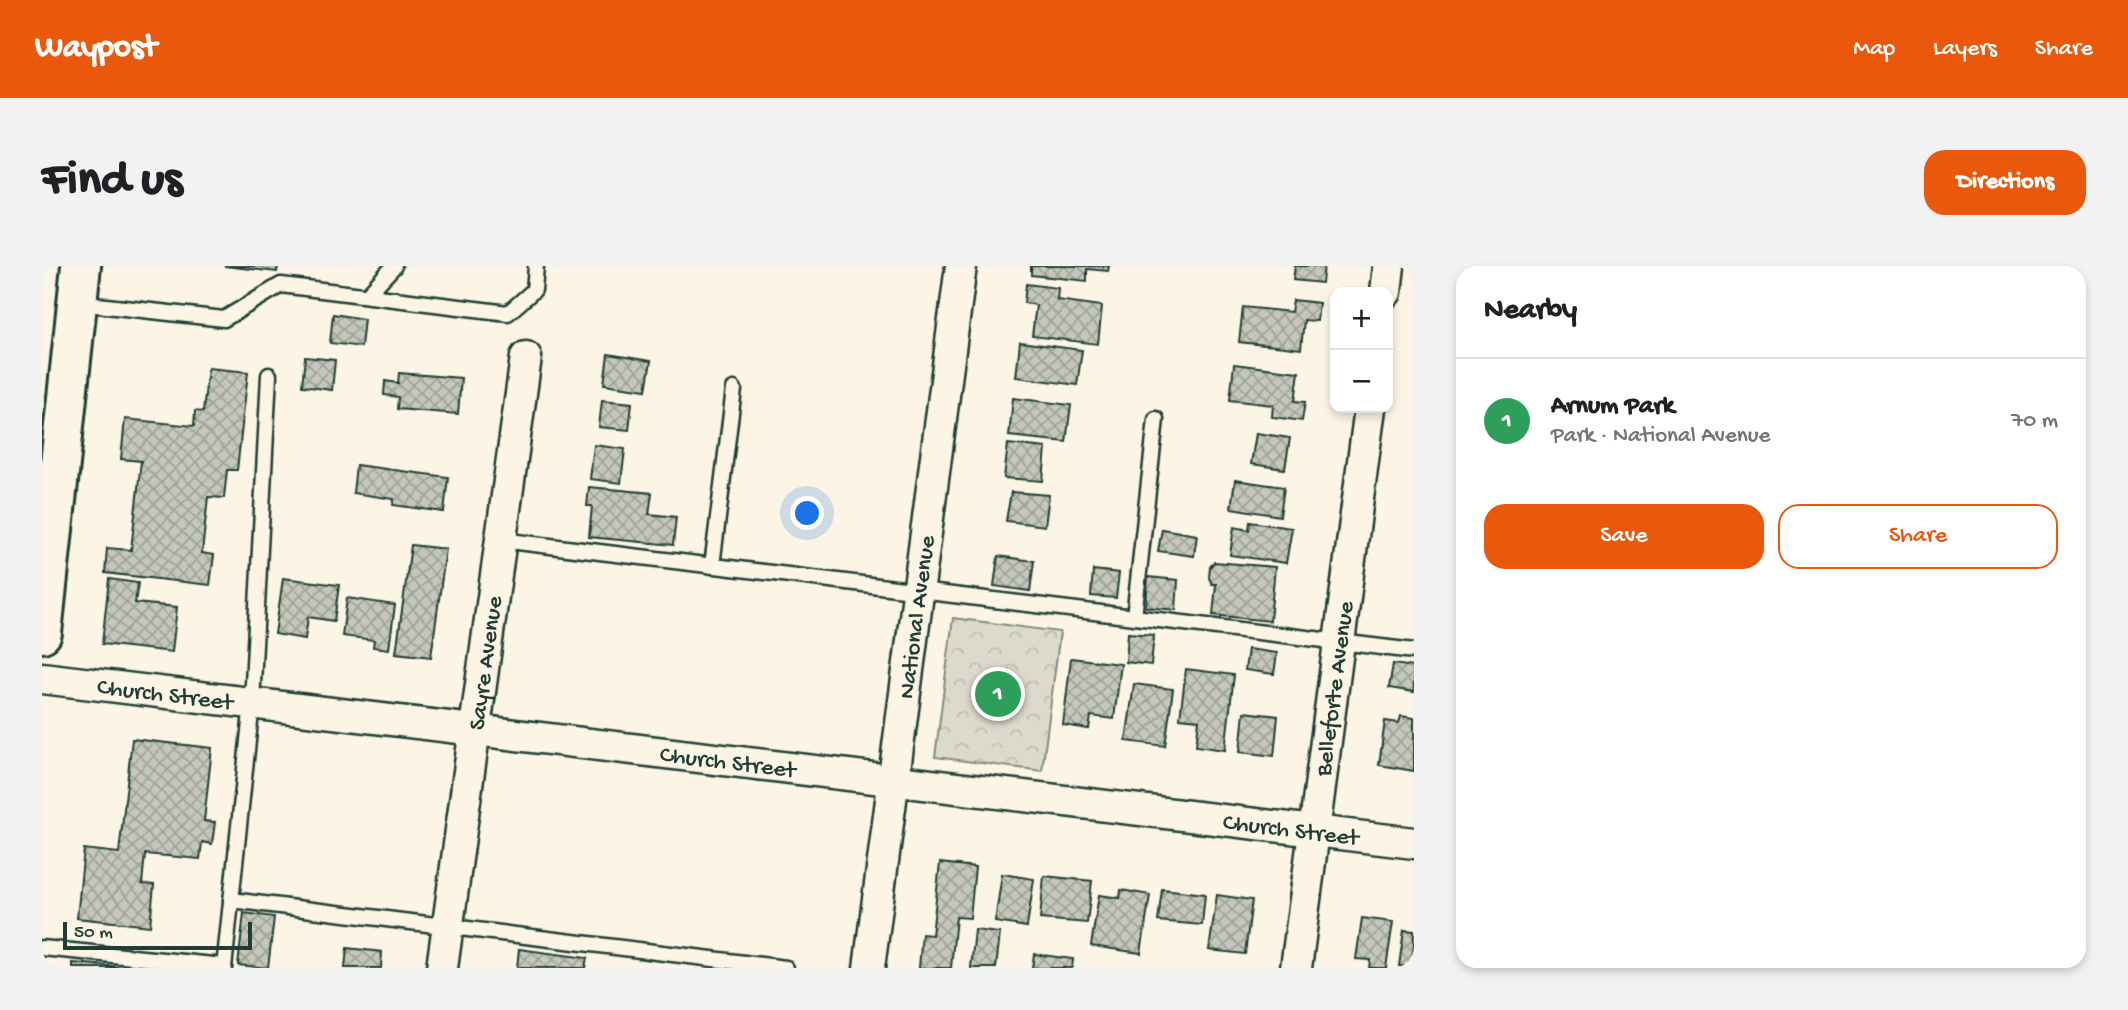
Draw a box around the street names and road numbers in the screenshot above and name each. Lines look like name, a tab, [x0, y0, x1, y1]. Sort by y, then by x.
street label: National Avenue	[893, 533, 944, 701]
street label: Sayre Avenue	[464, 594, 511, 732]
street label: Belleforte Avenue	[1310, 599, 1362, 779]
street label: Church Street	[95, 674, 236, 719]
street label: Church Street	[658, 741, 799, 787]
street label: Church Street	[1221, 809, 1362, 854]

